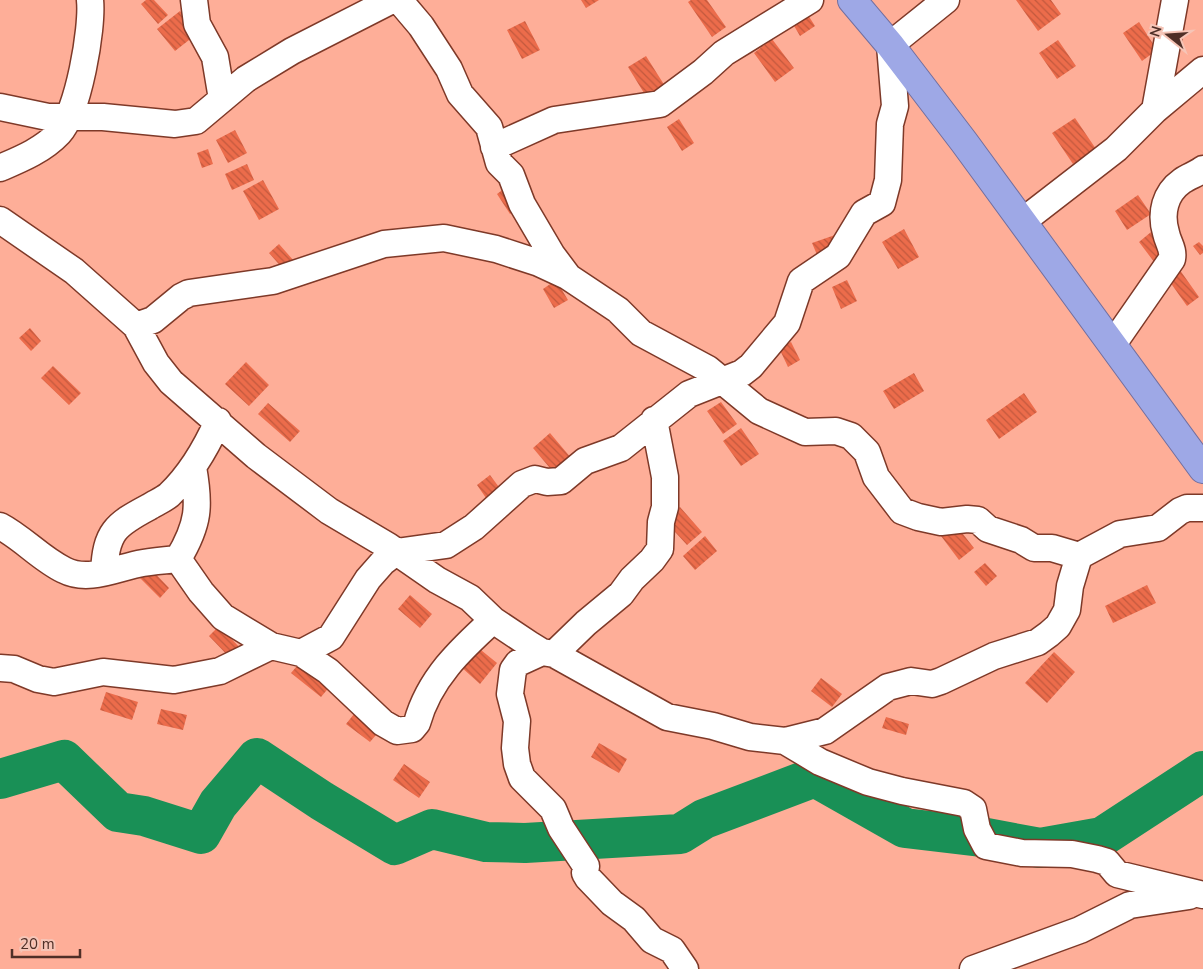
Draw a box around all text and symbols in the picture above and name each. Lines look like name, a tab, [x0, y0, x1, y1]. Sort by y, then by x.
north arrow	[1143, 10, 1193, 60]
text: N	[1145, 24, 1167, 39]
scale bar	[12, 926, 80, 958]
text: 20 m	[20, 934, 55, 954]

